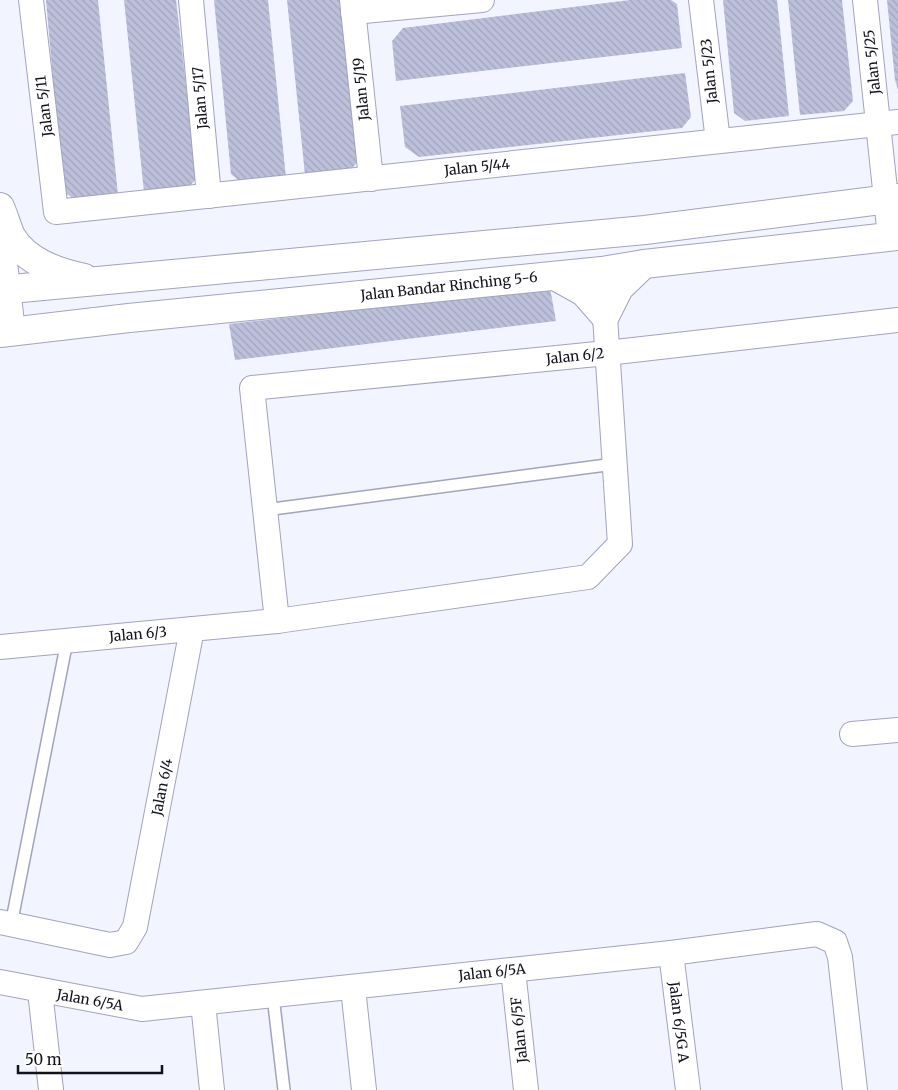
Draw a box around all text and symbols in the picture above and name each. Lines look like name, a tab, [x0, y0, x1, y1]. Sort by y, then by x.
street label: Jalan 5/25	[860, 29, 884, 96]
street label: Jalan 5/23	[697, 38, 721, 105]
street label: Jalan 5/19	[349, 57, 373, 122]
street label: Jalan 5/17	[188, 66, 212, 131]
street label: Jalan 5/11	[31, 74, 57, 139]
street label: Jalan 5/44	[442, 155, 511, 179]
street label: Jalan Bandar Rinching 5-6	[359, 268, 538, 304]
street label: Jalan 6/2	[544, 344, 605, 368]
street label: Jalan 6/3	[107, 623, 168, 646]
street label: Jalan 6/4	[147, 756, 176, 818]
street label: Jalan 6/5A	[457, 960, 527, 985]
street label: Jalan 6/5G A	[665, 980, 693, 1064]
street label: Jalan 6/5A	[54, 985, 125, 1015]
street label: Jalan 6/5F	[507, 996, 532, 1065]
scale bar	[18, 1042, 161, 1074]
text: 50 m	[25, 1050, 62, 1069]

